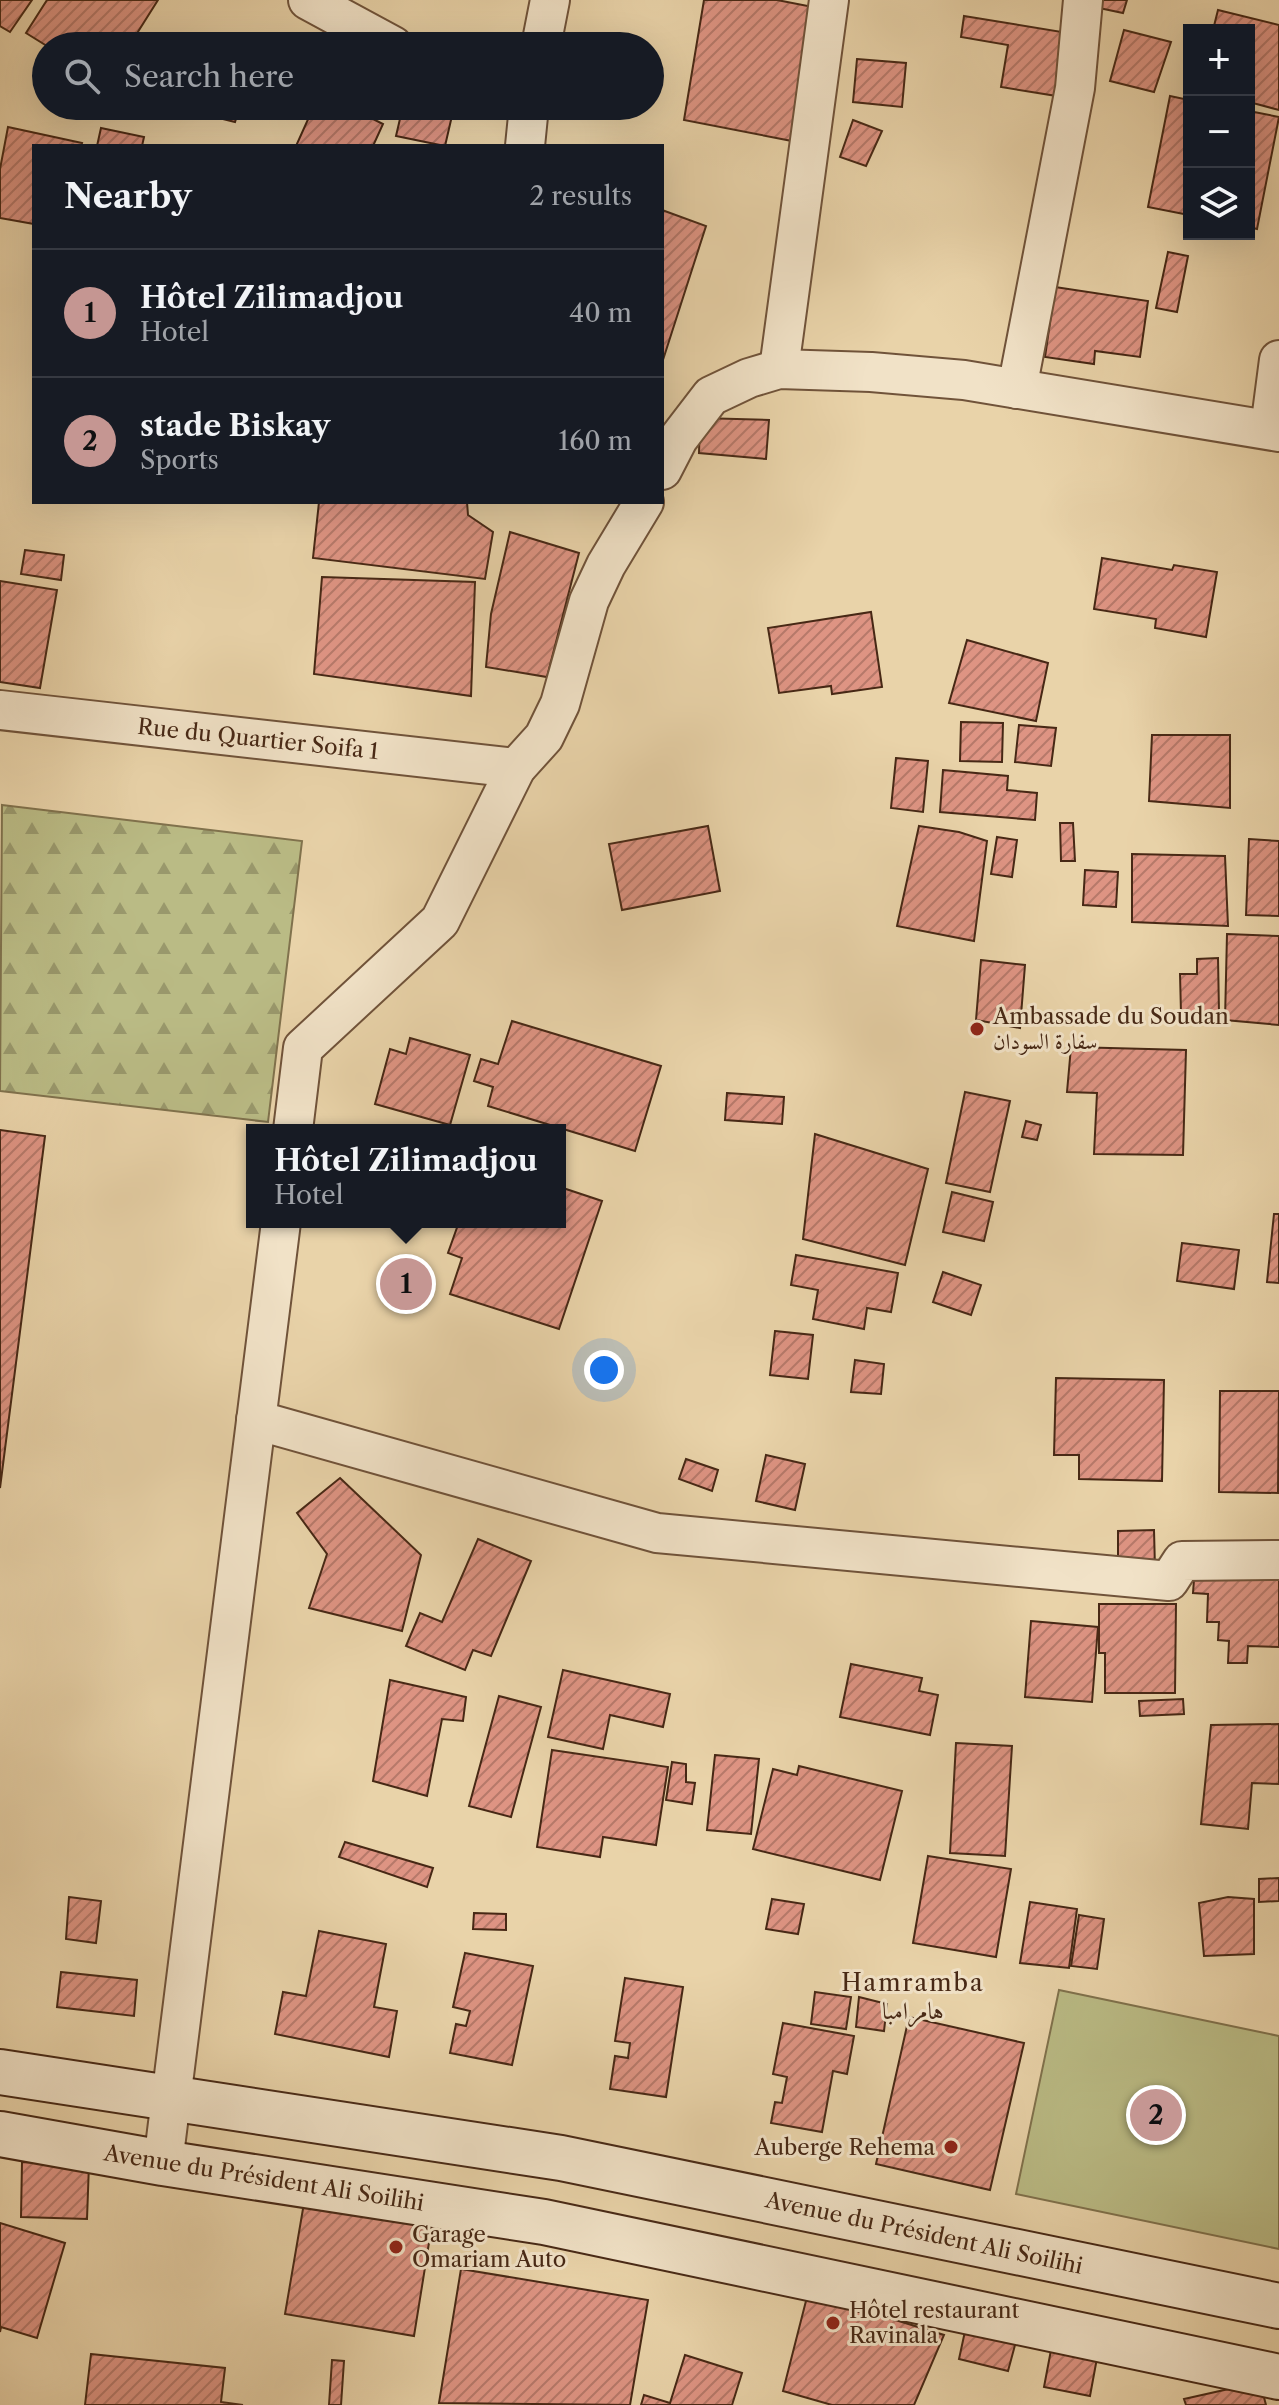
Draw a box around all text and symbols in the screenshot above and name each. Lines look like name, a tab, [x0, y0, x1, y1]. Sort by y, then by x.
map controls	[1183, 24, 1255, 240]
button: +	[1183, 24, 1255, 96]
search box	[32, 32, 664, 120]
icon: search	[60, 54, 104, 98]
text: Search here	[124, 58, 294, 95]
button: −	[1183, 96, 1255, 168]
button: layers	[1183, 168, 1255, 240]
text: Nearby	[64, 175, 192, 217]
text: 2 results	[529, 180, 632, 212]
text: Hôtel Zilimadjou	[140, 279, 403, 316]
text: 1	[84, 297, 96, 329]
text: 40 m	[569, 297, 632, 329]
text: Hotel	[140, 316, 209, 348]
text: stade Biskay	[140, 407, 330, 444]
text: 2	[82, 425, 98, 457]
text: 160 m	[558, 425, 632, 457]
text: Sports	[140, 444, 219, 476]
street label: Rue du Quartier Soifa 1	[136, 713, 380, 765]
place label: Ambassade du Soudan سفارة السودان	[992, 1003, 1229, 1055]
marker: Ambassade du Soudan سفارة السودان	[968, 1020, 986, 1038]
popup	[246, 1124, 566, 1228]
text: Hôtel Zilimadjou	[274, 1142, 538, 1179]
text: Hotel	[274, 1179, 343, 1211]
pin: 1	[380, 1254, 432, 1314]
your location	[584, 1350, 624, 1390]
district label: Hamramba هامرامبا	[841, 1968, 985, 2028]
pin: 2	[1130, 2085, 1182, 2145]
place label: Auberge Rehema	[754, 2134, 935, 2161]
marker: Auberge Rehema	[942, 2138, 960, 2156]
street label: Avenue du Président Ali Soilihi	[101, 2139, 426, 2217]
street label: Avenue du Président Ali Soilihi	[762, 2186, 1085, 2280]
place label: Garage Omariam Auto	[412, 2221, 566, 2273]
marker: Garage Omariam Auto	[387, 2238, 405, 2256]
place label: Hôtel restaurant Ravinala	[849, 2297, 1020, 2349]
marker: Hôtel restaurant Ravinala	[824, 2314, 842, 2332]

